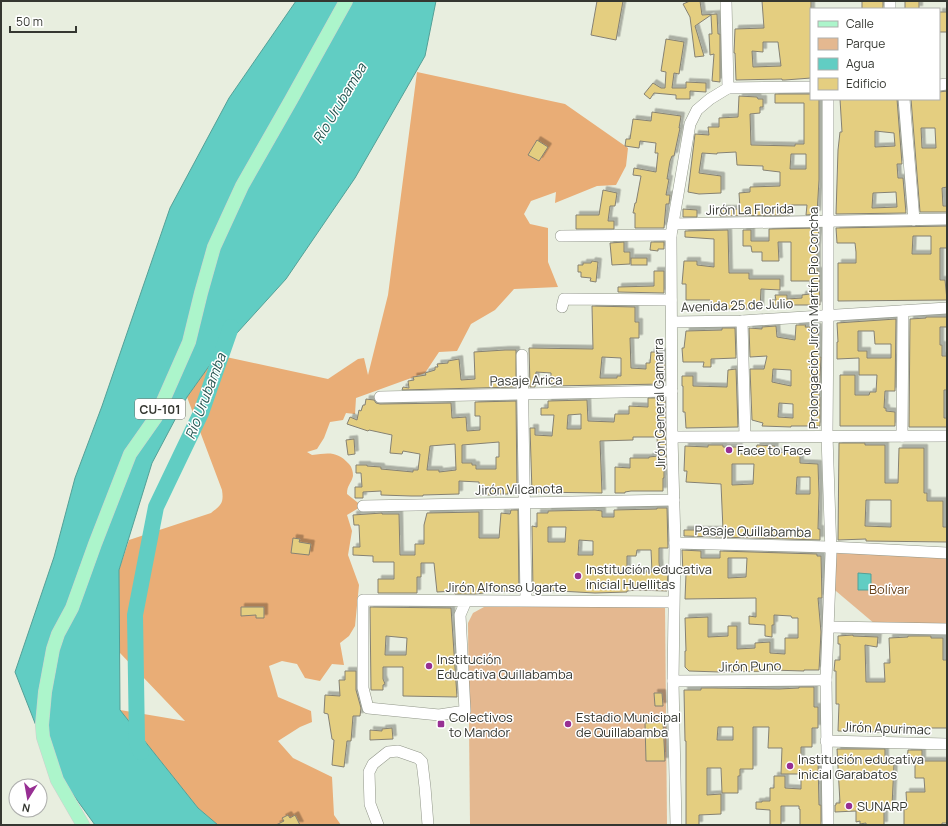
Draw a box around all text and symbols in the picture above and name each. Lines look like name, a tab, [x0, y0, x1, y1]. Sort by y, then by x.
scale bar	[10, 8, 76, 34]
legend	[810, 8, 940, 100]
text: 50 m	[16, 13, 43, 30]
text: Calle	[846, 15, 874, 32]
text: Parque	[846, 35, 885, 52]
text: Agua	[846, 55, 875, 72]
water label: Río Urubamba	[308, 58, 371, 147]
text: Edificio	[846, 75, 886, 92]
street label: Jirón La Florida	[706, 199, 794, 219]
street label: Prolongación Jirón Martín Pio Concha	[804, 207, 822, 429]
street label: Avenida 25 de Julio	[680, 294, 794, 316]
street label: Jirón General Gamarra	[649, 338, 669, 470]
water label: Río Urubamba	[180, 349, 230, 442]
street label: Pasaje Arica	[490, 370, 562, 390]
road number: CU-101	[135, 399, 185, 419]
place label: Face to Face	[737, 441, 811, 459]
marker: Face to Face	[724, 445, 734, 455]
street label: Jirón Vilcanota	[475, 479, 563, 499]
street label: Pasaje Quillabamba	[695, 521, 811, 541]
place label: Institución educativa inicial Huellitas	[586, 560, 712, 593]
marker: Institución educativa inicial Huellitas	[573, 571, 583, 581]
street label: Jirón Alfonso Ugarte	[445, 578, 567, 596]
park label: Bolívar	[869, 580, 909, 598]
place label: Institución Educativa Quillabamba	[437, 650, 573, 683]
street label: Jirón Puno	[719, 656, 782, 676]
marker: Institución Educativa Quillabamba	[424, 661, 434, 671]
place label: Colectivos to Mandor	[449, 708, 513, 741]
place label: Estadio Municipal de Quillabamba	[576, 708, 681, 741]
street label: Jirón Apurimac	[842, 717, 932, 739]
marker: Colectivos to Mandor	[436, 719, 446, 729]
marker: Estadio Municipal de Quillabamba	[563, 719, 573, 729]
place label: Institución educativa inicial Garabatos	[798, 750, 924, 783]
marker: Institución educativa inicial Garabatos	[785, 761, 795, 771]
north arrow	[8, 778, 48, 818]
place label: SUNARP	[857, 797, 907, 815]
text: N	[21, 800, 31, 816]
marker: SUNARP	[844, 801, 854, 811]

